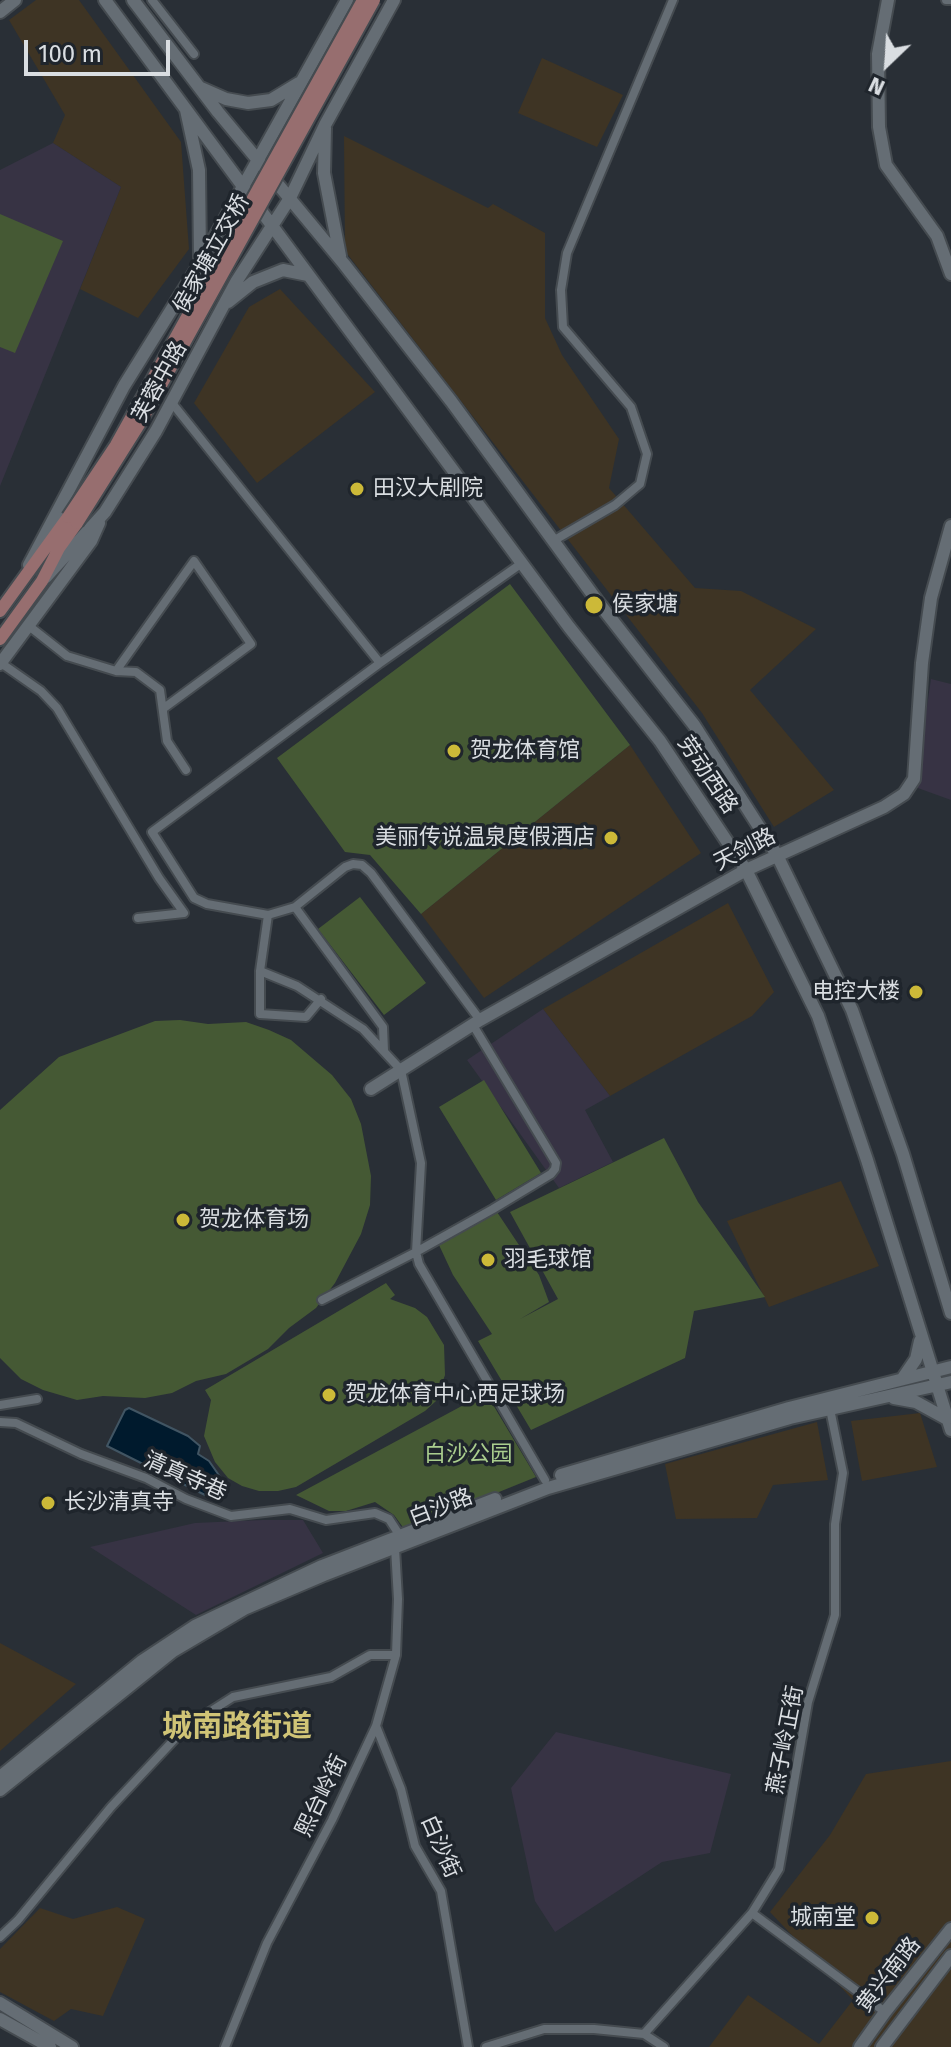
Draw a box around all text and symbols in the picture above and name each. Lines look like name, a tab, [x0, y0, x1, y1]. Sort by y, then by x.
scale bar	[28, 24, 174, 74]
north arrow	[847, 24, 927, 104]
text: 100 m	[38, 40, 102, 68]
text: N	[864, 71, 889, 102]
street label: 侯家塘立交桥	[168, 190, 256, 318]
street label: 芙蓉中路	[127, 337, 193, 427]
place label: 田汉大剧院	[373, 476, 483, 502]
marker: 田汉大剧院	[348, 480, 366, 498]
place label: 侯家塘	[612, 592, 678, 618]
marker: 侯家塘	[583, 594, 605, 616]
street label: 劳动西路	[671, 731, 743, 819]
place label: 贺龙体育馆	[470, 738, 580, 764]
marker: 贺龙体育馆	[445, 742, 463, 760]
street label: 天剑路	[710, 823, 780, 877]
place label: 美丽传说温泉度假酒店	[375, 825, 595, 851]
marker: 美丽传说温泉度假酒店	[602, 829, 620, 847]
place label: 电控大楼	[812, 979, 900, 1005]
marker: 电控大楼	[907, 983, 925, 1001]
place label: 贺龙体育场	[199, 1207, 309, 1233]
marker: 贺龙体育场	[174, 1211, 192, 1229]
place label: 羽毛球馆	[504, 1247, 592, 1273]
marker: 羽毛球馆	[479, 1251, 497, 1269]
place label: 贺龙体育中心西足球场	[345, 1382, 565, 1408]
marker: 贺龙体育中心西足球场	[320, 1386, 338, 1404]
park label: 白沙公园	[424, 1442, 512, 1468]
street label: 清真寺巷	[139, 1447, 231, 1507]
street label: 白沙路	[405, 1484, 477, 1532]
place label: 长沙清真寺	[64, 1490, 174, 1516]
marker: 长沙清真寺	[39, 1494, 57, 1512]
street label: 燕子岭正街	[763, 1683, 809, 1797]
district label: 城南路街道	[162, 1710, 312, 1746]
street label: 熙台岭街	[291, 1751, 353, 1841]
street label: 白沙街	[415, 1811, 465, 1883]
place label: 城南堂	[790, 1905, 856, 1931]
marker: 城南堂	[863, 1909, 881, 1927]
street label: 黄兴南路	[852, 1932, 926, 2018]

